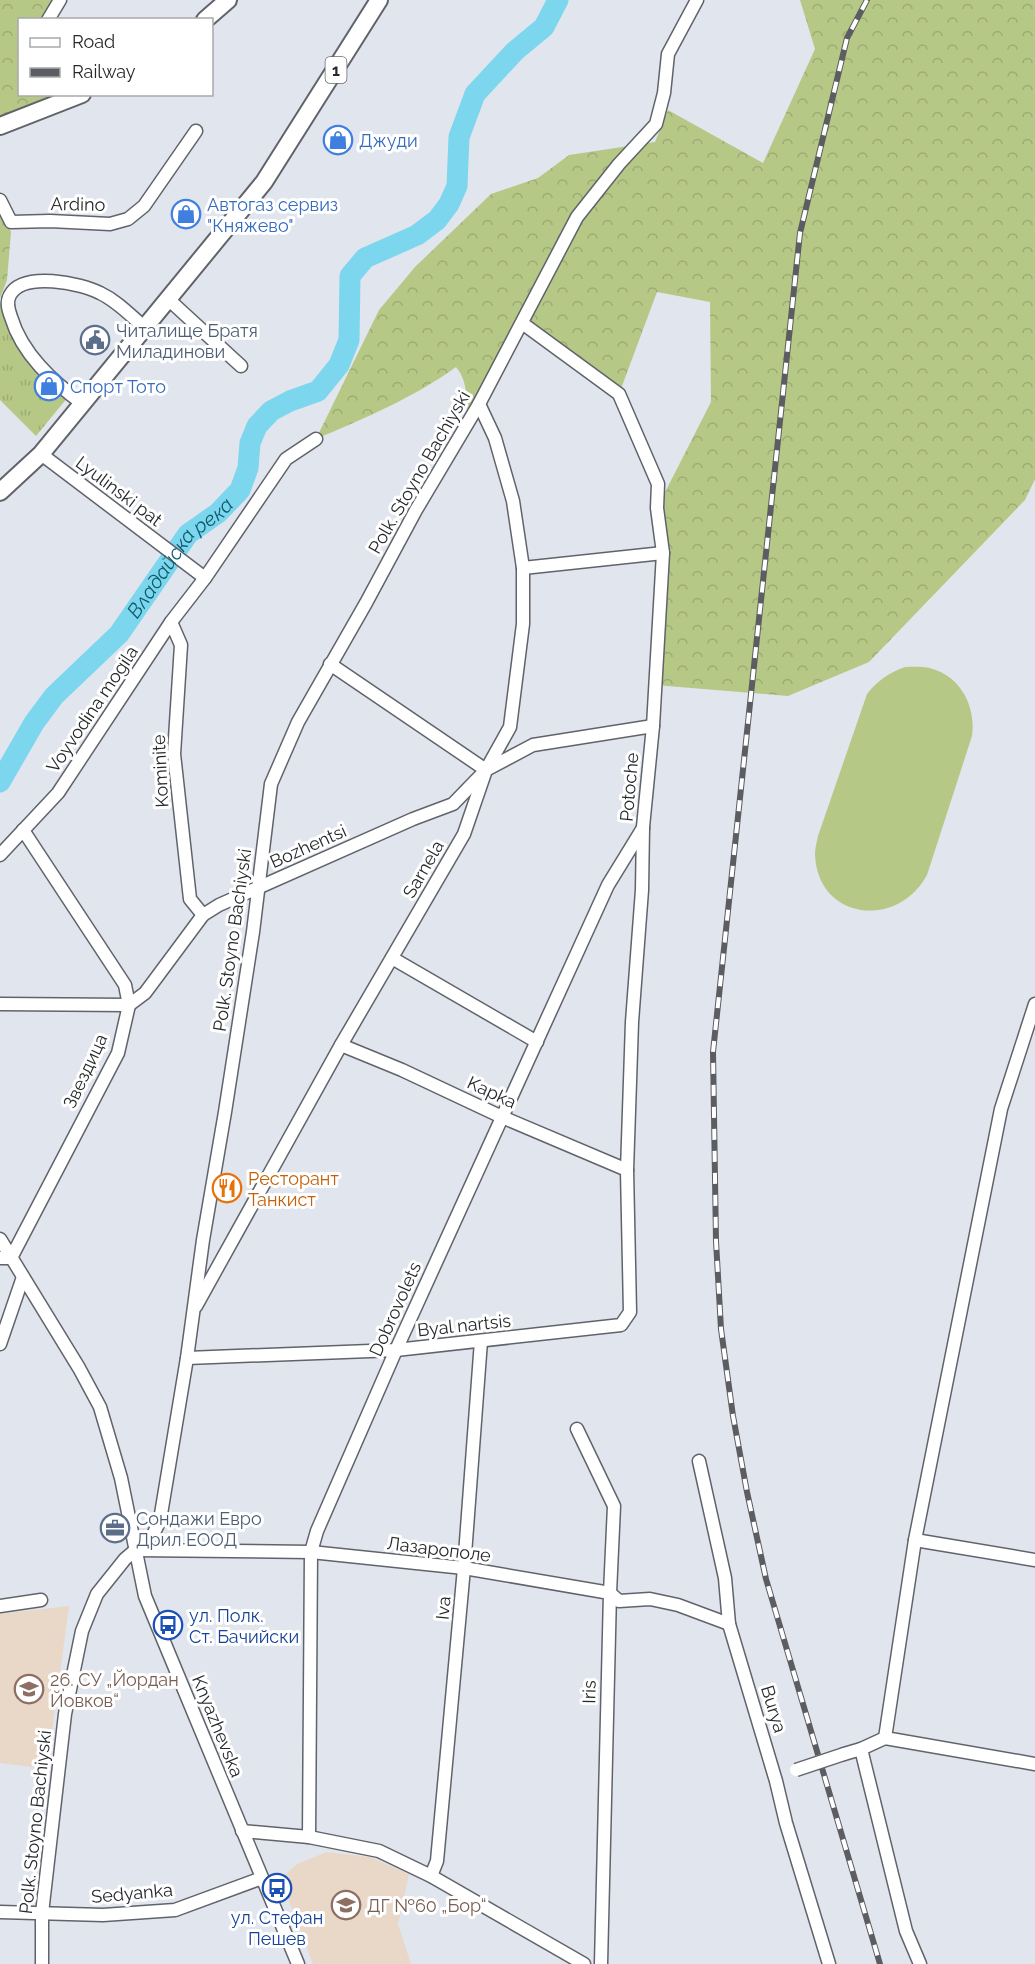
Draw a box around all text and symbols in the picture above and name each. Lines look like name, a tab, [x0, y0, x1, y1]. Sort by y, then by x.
legend	[18, 18, 213, 96]
text: Road	[72, 31, 115, 52]
road number: 1	[326, 57, 346, 83]
text: Railway	[72, 61, 136, 82]
shop icon: Джуди	[322, 124, 354, 156]
place label: Джуди	[359, 130, 418, 151]
street label: Ardino	[51, 193, 106, 215]
place label: Автогаз сервиз "Княжево"	[207, 194, 338, 236]
shop icon: Автогаз сервиз "Княжево"	[170, 198, 202, 230]
place label: Читалище Братя Миладинови	[116, 320, 258, 362]
public building icon: Читалище Братя Миладинови	[79, 324, 111, 356]
shop icon: Спорт Тото	[33, 370, 65, 402]
place label: Спорт Тото	[70, 376, 166, 397]
street label: Polk. Stoyno Bachiyski	[364, 387, 474, 557]
street label: Lyulinski pat	[72, 452, 166, 530]
water label: Владайска река	[122, 493, 238, 623]
street label: Voyvodina mogila	[42, 642, 142, 776]
street label: Kominite	[148, 734, 172, 808]
street label: Potoche	[616, 751, 643, 822]
street label: Bozhentsi	[267, 820, 349, 872]
street label: Sarnela	[398, 837, 448, 901]
street label: Polk. Stoyno Bachiyski	[209, 847, 255, 1033]
street label: Звездица	[59, 1030, 111, 1112]
street label: Kapka	[464, 1072, 520, 1112]
place label: Ресторант Танкист	[248, 1168, 339, 1210]
restaurant icon: Ресторант Танкист	[211, 1172, 243, 1204]
street label: Dobrovolets	[365, 1258, 425, 1359]
street label: Byal nartsis	[416, 1310, 512, 1340]
place label: Сондажи Евро Дрил ЕООД	[136, 1508, 262, 1550]
office icon: Сондажи Евро Дрил ЕООД	[99, 1512, 131, 1544]
street label: Лазарополе	[386, 1532, 493, 1566]
street label: Iva	[432, 1595, 454, 1621]
place label: ул. Полк. Ст. Бачийски	[189, 1605, 299, 1647]
bus stop icon: ул. Полк. Ст. Бачийски	[152, 1609, 184, 1641]
place label: 26. СУ „Йордан Йовков“	[50, 1669, 179, 1711]
street label: Knyazhevska	[188, 1672, 248, 1780]
school or university icon: 26. СУ „Йордан Йовков“	[13, 1673, 45, 1705]
street label: Iris	[578, 1680, 600, 1704]
street label: Burya	[757, 1683, 791, 1735]
street label: Polk. Stoyno Bachiyski	[15, 1729, 55, 1915]
bus stop icon: ул. Стефан Пешев	[261, 1872, 293, 1904]
street label: Sedyanka	[90, 1879, 174, 1907]
school or university icon: ДГ №60 „Бор“	[330, 1889, 362, 1921]
place label: ДГ №60 „Бор“	[367, 1895, 486, 1916]
place label: ул. Стефан Пешев	[231, 1907, 323, 1949]

